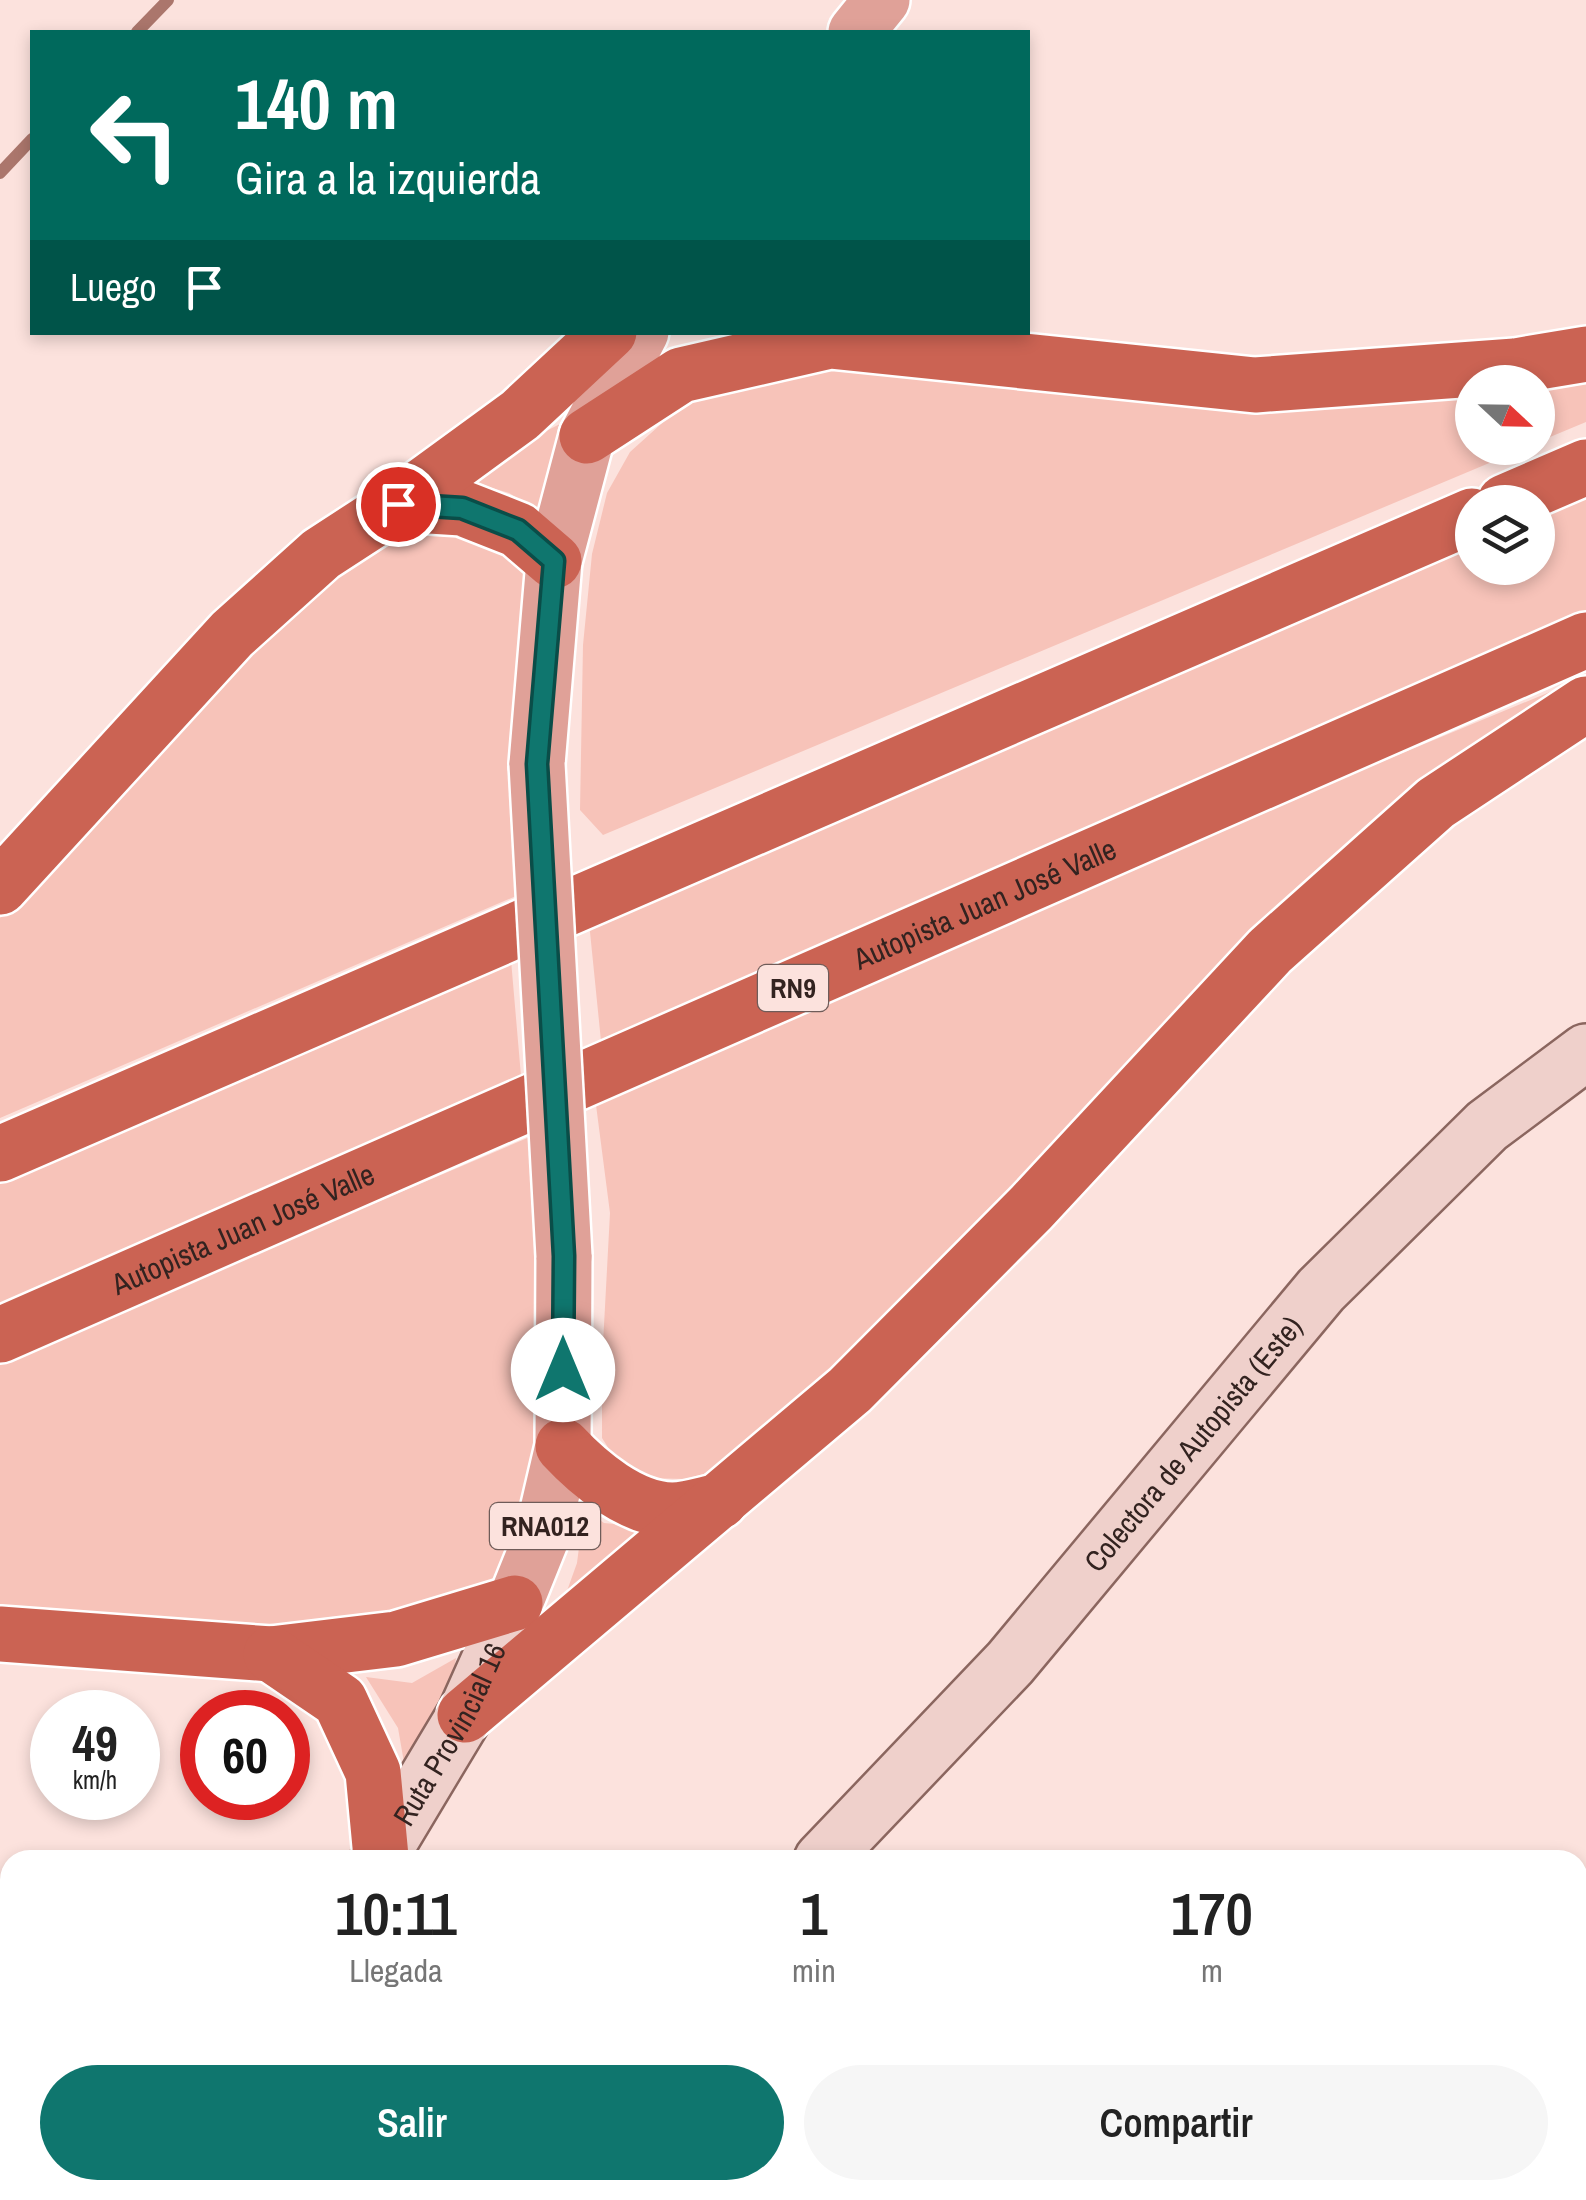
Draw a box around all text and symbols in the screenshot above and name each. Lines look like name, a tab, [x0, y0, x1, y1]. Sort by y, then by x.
text: 140 m	[235, 57, 398, 151]
icon: left	[70, 70, 200, 200]
text: Gira a la izquierda	[235, 147, 541, 208]
icon: arrive	[177, 260, 232, 315]
text: Luego	[70, 262, 157, 313]
north arrow	[1455, 365, 1555, 465]
map controls	[1455, 365, 1555, 585]
pin	[356, 462, 441, 547]
icon: arrive	[371, 477, 426, 532]
button: layers	[1455, 485, 1555, 585]
street label: Autopista Juan José Valle	[846, 828, 1122, 979]
road number: RN9	[758, 965, 828, 1011]
street label: Autopista Juan José Valle	[104, 1154, 380, 1304]
street label: Colectora de Autopista (Este)	[1075, 1307, 1311, 1580]
position arrow	[511, 1318, 615, 1422]
road number: RNA012	[490, 1503, 600, 1549]
street label: Ruta Provincial 16	[383, 1636, 515, 1833]
speed limit sign: 60	[180, 1690, 310, 1820]
text: 49	[72, 1709, 118, 1777]
text: km/h	[73, 1763, 117, 1797]
text: 10:11	[335, 1873, 457, 1954]
text: 1	[800, 1873, 828, 1954]
text: 170	[1171, 1873, 1253, 1954]
text: Llegada	[349, 1949, 443, 1992]
text: min	[792, 1949, 836, 1992]
text: m	[1201, 1949, 1223, 1992]
button: Salir	[40, 2065, 784, 2180]
button: Compartir	[804, 2065, 1548, 2180]

